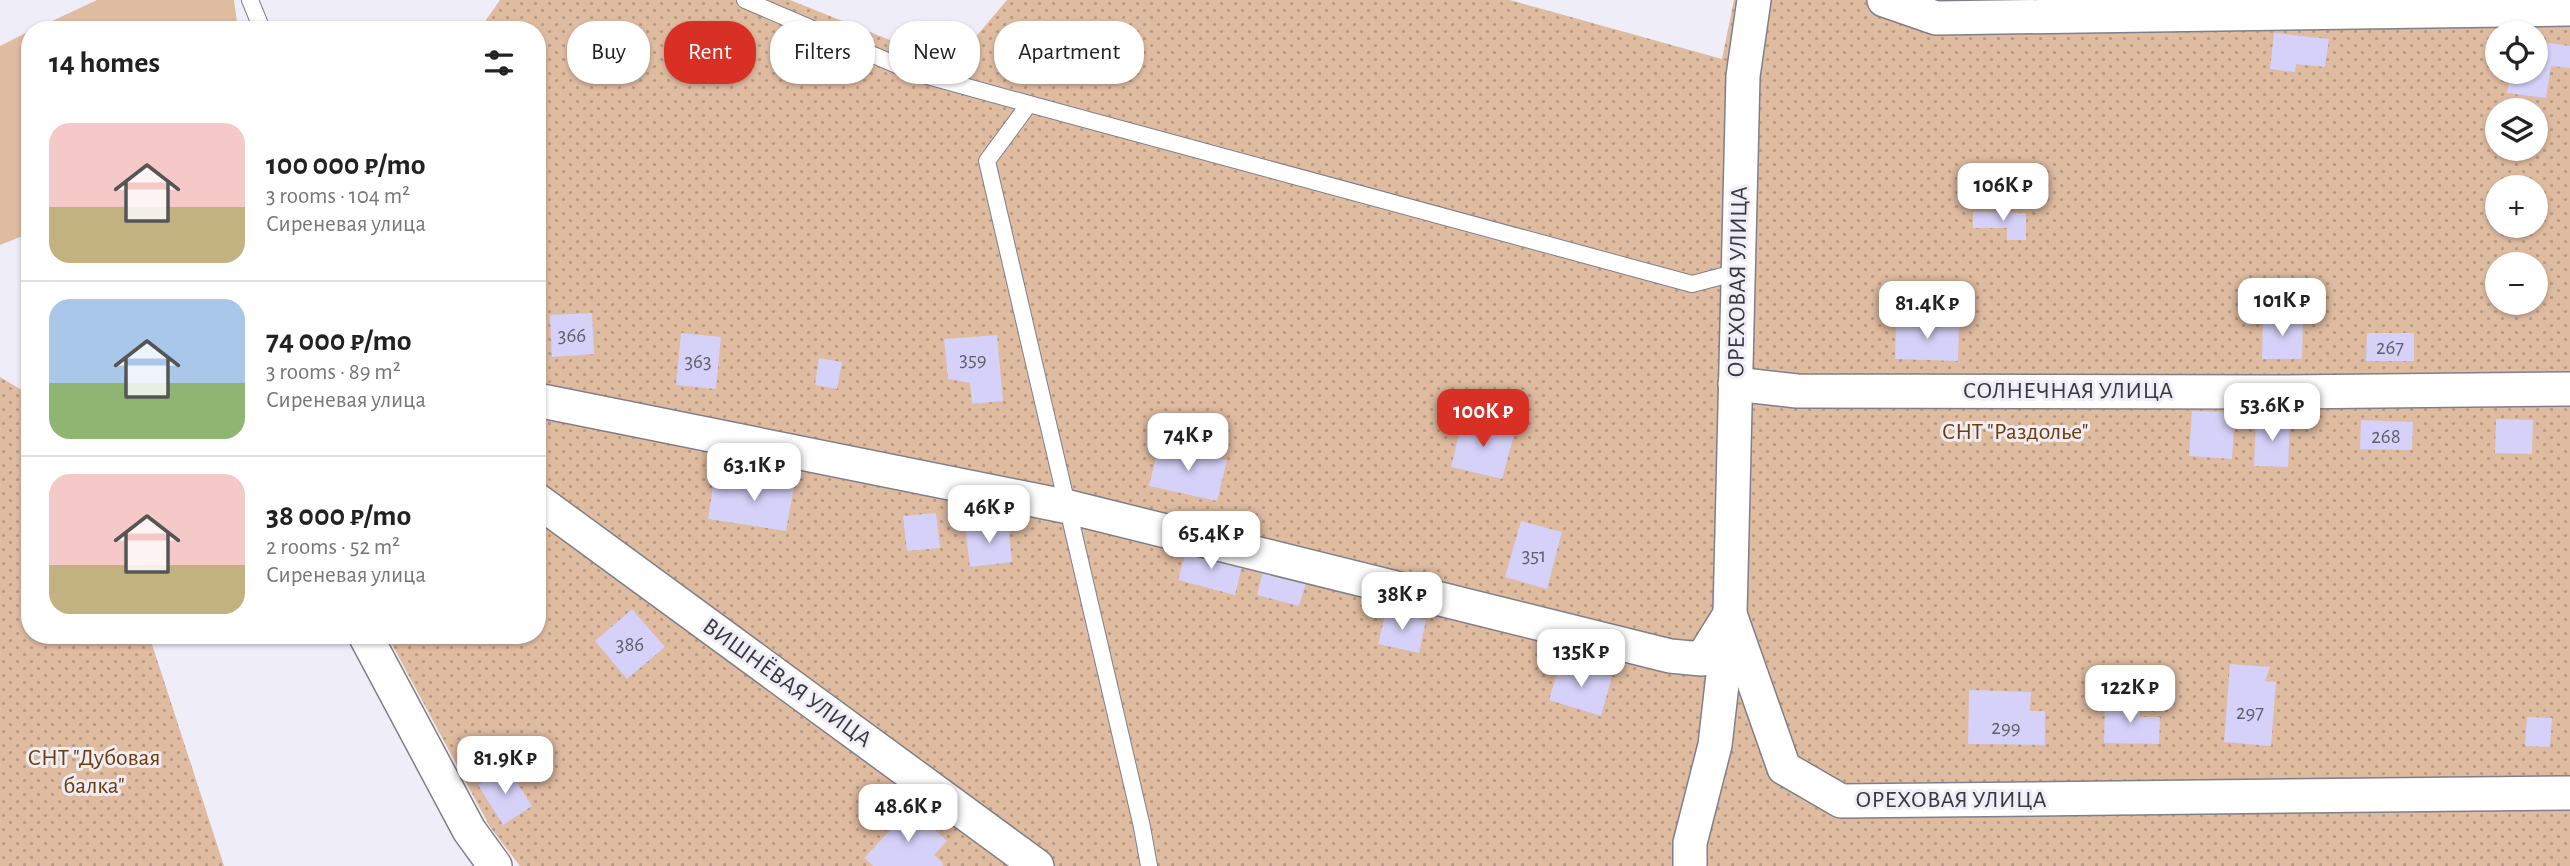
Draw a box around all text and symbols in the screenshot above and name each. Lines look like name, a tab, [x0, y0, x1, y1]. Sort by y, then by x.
chip: Buy	[567, 21, 650, 84]
chip: Rent	[664, 21, 756, 84]
chip: Filters	[770, 21, 875, 84]
chip: New	[889, 21, 980, 84]
chip: Apartment	[994, 21, 1144, 84]
map controls	[2485, 21, 2548, 315]
button: locate	[2485, 21, 2548, 84]
icon: filters	[480, 44, 518, 82]
text: 14 homes	[49, 48, 160, 78]
button: layers	[2485, 98, 2548, 161]
text: 100 000 ₽/mo	[266, 150, 426, 180]
icon: home	[105, 151, 189, 235]
pin: 106K ₽	[1946, 164, 2060, 223]
text: 106K ₽	[1973, 174, 2033, 197]
button: +	[2485, 175, 2548, 238]
text: 3 rooms · 104 m²	[266, 185, 410, 208]
street label: ОРЕХОВАЯ УЛИЦА	[1724, 186, 1752, 378]
text: Сиреневая улица	[266, 213, 426, 236]
button: −	[2485, 252, 2548, 315]
pin: 101K ₽	[2225, 278, 2339, 338]
pin: 81.4K ₽	[1862, 282, 1992, 341]
text: 101K ₽	[2254, 289, 2310, 312]
text: 81.4K ₽	[1895, 292, 1959, 315]
house number: 366	[558, 325, 586, 346]
text: 74 000 ₽/mo	[266, 326, 412, 356]
icon: home	[105, 327, 189, 411]
house number: 267	[2376, 337, 2404, 358]
house number: 359	[959, 349, 987, 370]
house number: 363	[684, 351, 712, 372]
text: 3 rooms · 89 m²	[266, 361, 401, 384]
street label: СОЛНЕЧНАЯ УЛИЦА	[1963, 379, 2173, 403]
pin: 53.6K ₽	[2207, 384, 2337, 443]
text: Сиреневая улица	[266, 389, 426, 412]
pin: 100K ₽	[1426, 390, 1540, 449]
text: 53.6K ₽	[2240, 394, 2304, 417]
text: 100K ₽	[1453, 400, 1513, 423]
pin: 74K ₽	[1139, 414, 1237, 473]
park label: СНТ "Раздолье"	[1942, 420, 2088, 444]
text: 74K ₽	[1163, 424, 1213, 447]
house number: 268	[2371, 426, 2401, 447]
pin: 63.1K ₽	[689, 444, 819, 503]
text: 63.1K ₽	[723, 454, 785, 477]
pin: 46K ₽	[940, 486, 1038, 545]
text: 46K ₽	[964, 496, 1014, 519]
text: 38 000 ₽/mo	[266, 501, 411, 531]
icon: home	[105, 502, 189, 586]
pin: 65.4K ₽	[1146, 512, 1276, 571]
text: 65.4K ₽	[1178, 522, 1244, 545]
text: 2 rooms · 52 m²	[266, 536, 400, 559]
house number: 351	[1522, 545, 1546, 566]
text: Сиреневая улица	[266, 564, 426, 587]
pin: 38K ₽	[1353, 572, 1451, 632]
text: 38K ₽	[1378, 583, 1426, 606]
street label: ВИШНЁВАЯ УЛИЦА	[698, 613, 876, 752]
pin: 135K ₽	[1524, 630, 1638, 689]
house number: 386	[616, 634, 644, 655]
text: 135K ₽	[1553, 640, 1609, 663]
pin: 122K ₽	[2073, 666, 2187, 725]
text: 122K ₽	[2101, 676, 2159, 699]
house number: 297	[2236, 702, 2264, 723]
house number: 299	[1991, 717, 2021, 738]
pin: 81.9K ₽	[440, 736, 570, 796]
park label: СНТ "Дубовая балка"	[28, 746, 160, 798]
text: 81.9K ₽	[473, 747, 537, 770]
pin: 48.6K ₽	[843, 784, 973, 844]
street label: ОРЕХОВАЯ УЛИЦА	[1855, 788, 2047, 812]
text: 48.6K ₽	[875, 795, 941, 818]

